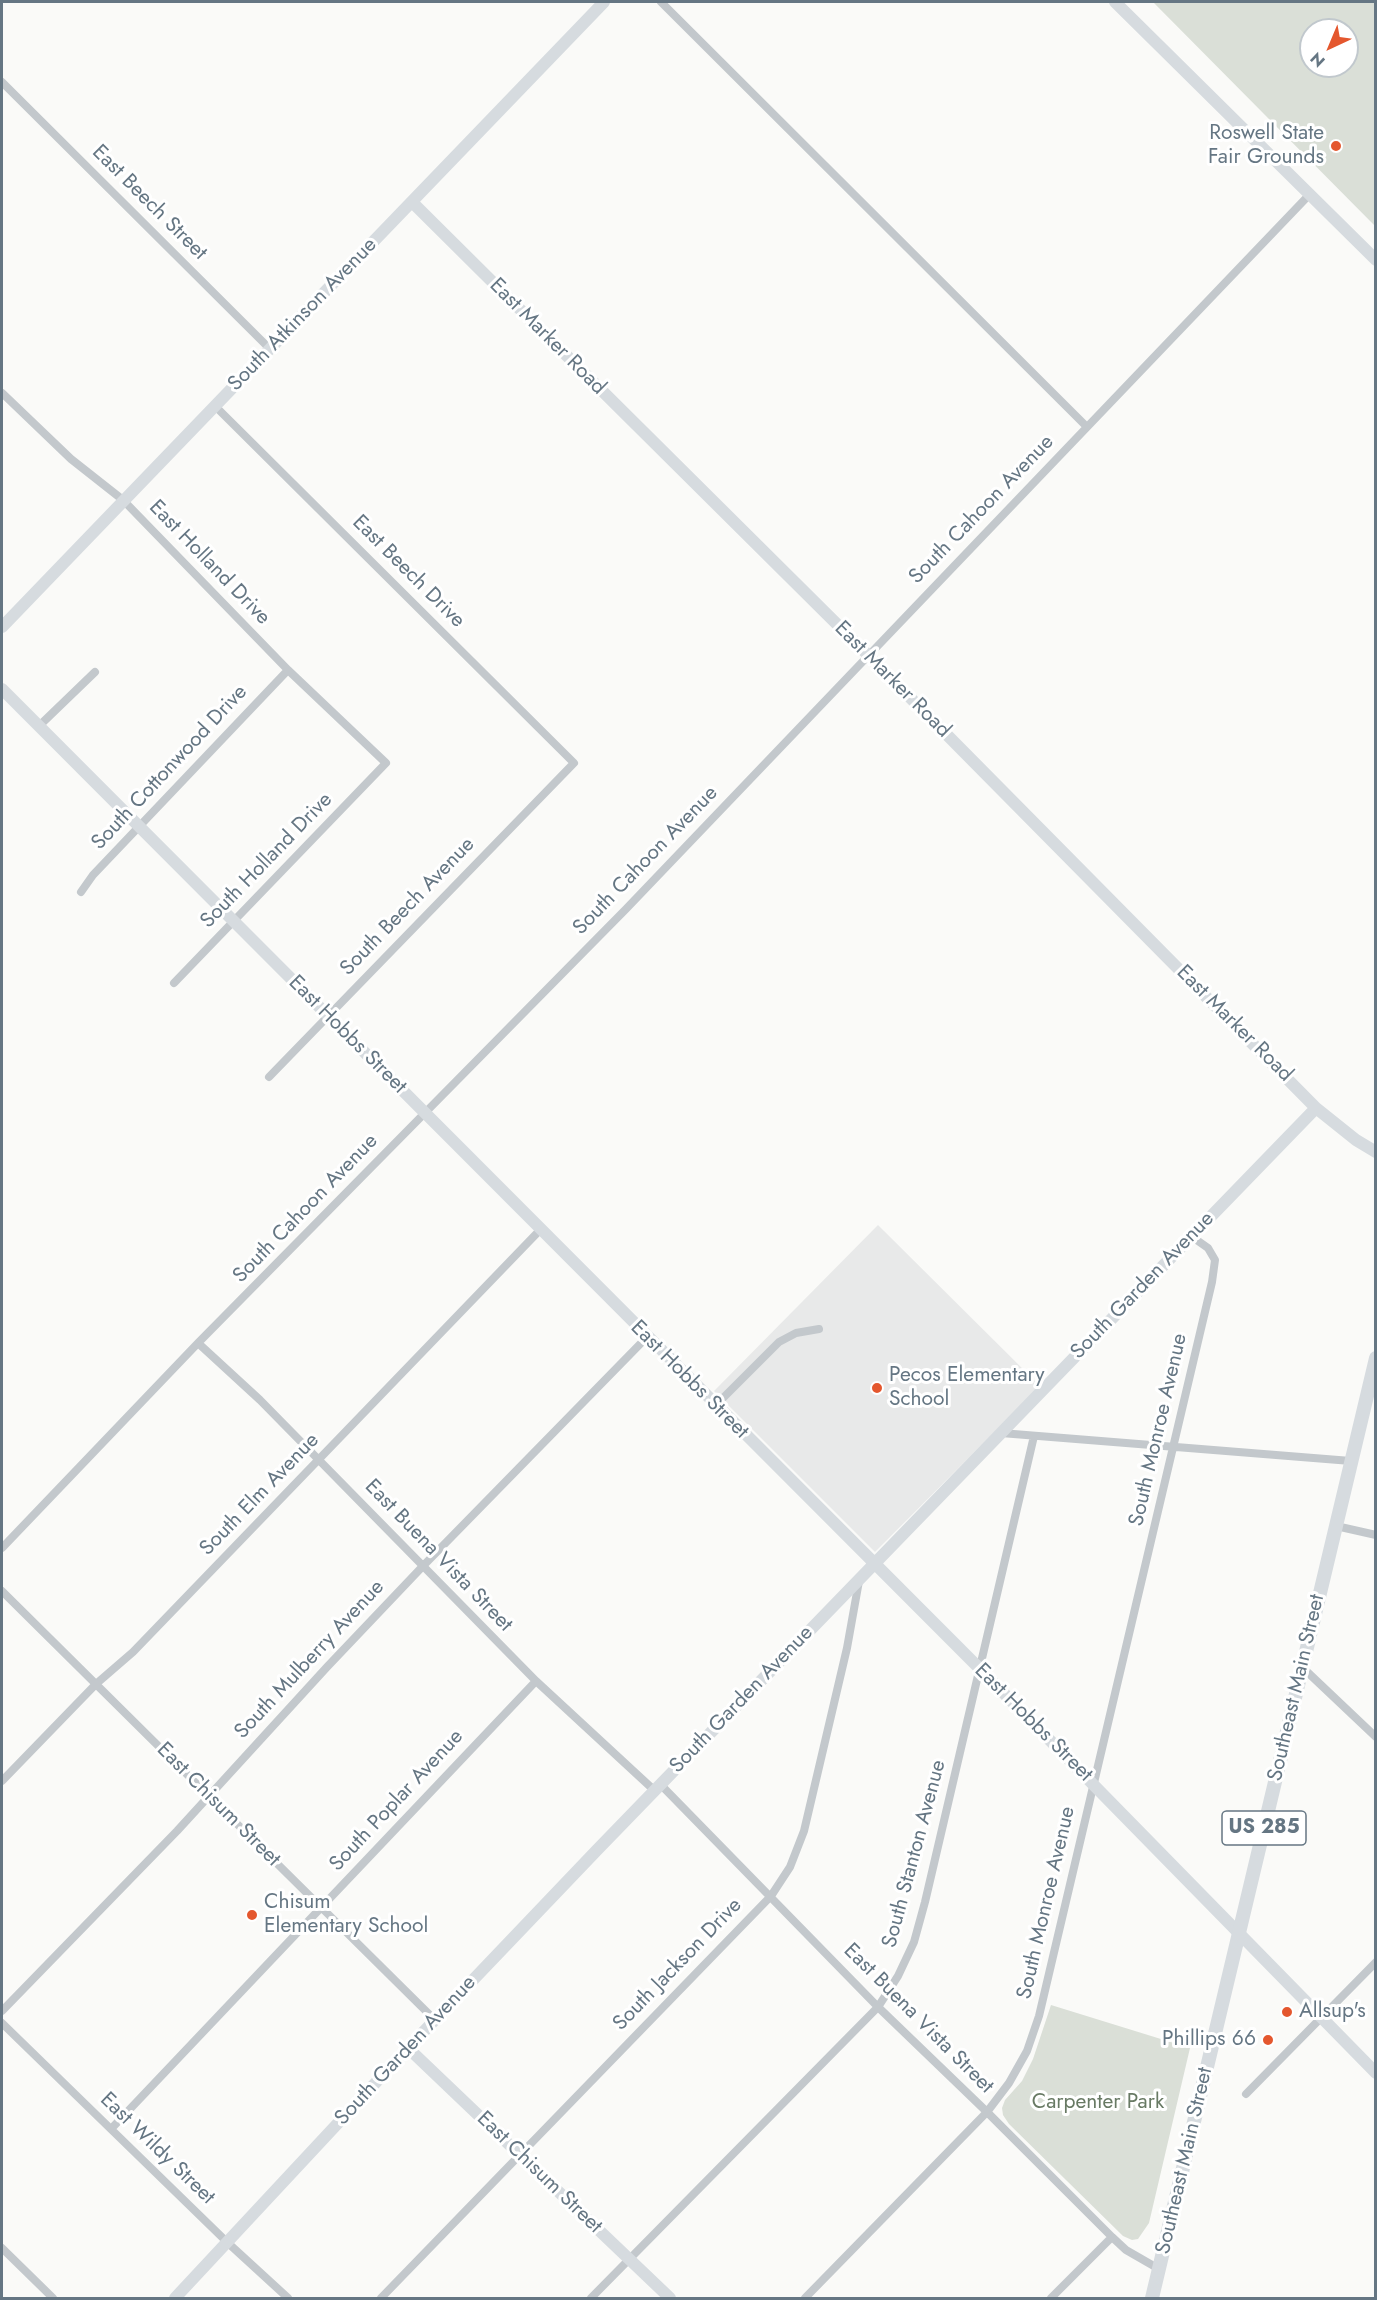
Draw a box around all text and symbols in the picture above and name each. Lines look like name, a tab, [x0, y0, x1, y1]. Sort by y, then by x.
north arrow	[1299, 18, 1359, 78]
text: N	[1305, 47, 1330, 73]
place label: Roswell State Fair Grounds	[1208, 121, 1324, 171]
marker: Roswell State Fair Grounds	[1329, 139, 1343, 153]
street label: East Beech Street	[86, 140, 212, 266]
street label: South Atkinson Avenue	[223, 233, 383, 397]
street label: East Marker Road	[484, 274, 610, 400]
street label: South Cahoon Avenue	[904, 430, 1060, 590]
street label: East Holland Drive	[143, 495, 275, 631]
street label: East Beech Drive	[346, 510, 470, 634]
street label: East Marker Road	[829, 617, 955, 743]
street label: South Cottonwood Drive	[87, 680, 253, 856]
street label: South Cahoon Avenue	[568, 781, 724, 941]
street label: South Holland Drive	[196, 788, 338, 934]
street label: South Beech Avenue	[336, 833, 480, 981]
street label: East Marker Road	[1171, 961, 1297, 1087]
street label: East Hobbs Street	[283, 971, 411, 1099]
street label: South Cahoon Avenue	[228, 1129, 384, 1289]
street label: South Garden Avenue	[1066, 1207, 1220, 1365]
street label: East Hobbs Street	[625, 1316, 753, 1444]
street label: South Monroe Avenue	[1125, 1331, 1193, 1529]
place label: Pecos Elementary School	[889, 1363, 1045, 1413]
marker: Pecos Elementary School	[870, 1381, 884, 1395]
street label: South Elm Avenue	[195, 1428, 325, 1562]
street label: East Buena Vista Street	[359, 1475, 517, 1637]
street label: South Mulberry Avenue	[230, 1575, 390, 1745]
street label: Southeast Main Street	[1263, 1592, 1331, 1784]
street label: South Garden Avenue	[665, 1621, 819, 1779]
street label: East Hobbs Street	[969, 1659, 1097, 1787]
street label: South Poplar Avenue	[325, 1725, 469, 1877]
street label: East Chisum Street	[151, 1738, 285, 1872]
street label: South Stanton Avenue	[878, 1757, 952, 1951]
street label: South Monroe Avenue	[1013, 1804, 1081, 2002]
road number: US 285	[1222, 1811, 1306, 1845]
place label: Chisum Elementary School	[264, 1890, 428, 1940]
street label: South Jackson Drive	[608, 1893, 748, 2037]
marker: Chisum Elementary School	[245, 1908, 259, 1922]
street label: East Buena Vista Street	[838, 1939, 998, 2099]
street label: South Garden Avenue	[330, 1971, 482, 2131]
place label: Allsup's	[1299, 1999, 1366, 2025]
marker: Allsup's	[1280, 2005, 1294, 2019]
place label: Phillips 66	[1162, 2027, 1256, 2053]
marker: Phillips 66	[1261, 2033, 1275, 2047]
street label: Southeast Main Street	[1151, 2065, 1219, 2257]
street label: East Wildy Street	[94, 2088, 220, 2210]
park label: Carpenter Park	[1032, 2090, 1164, 2116]
street label: East Chisum Street	[471, 2107, 607, 2239]

